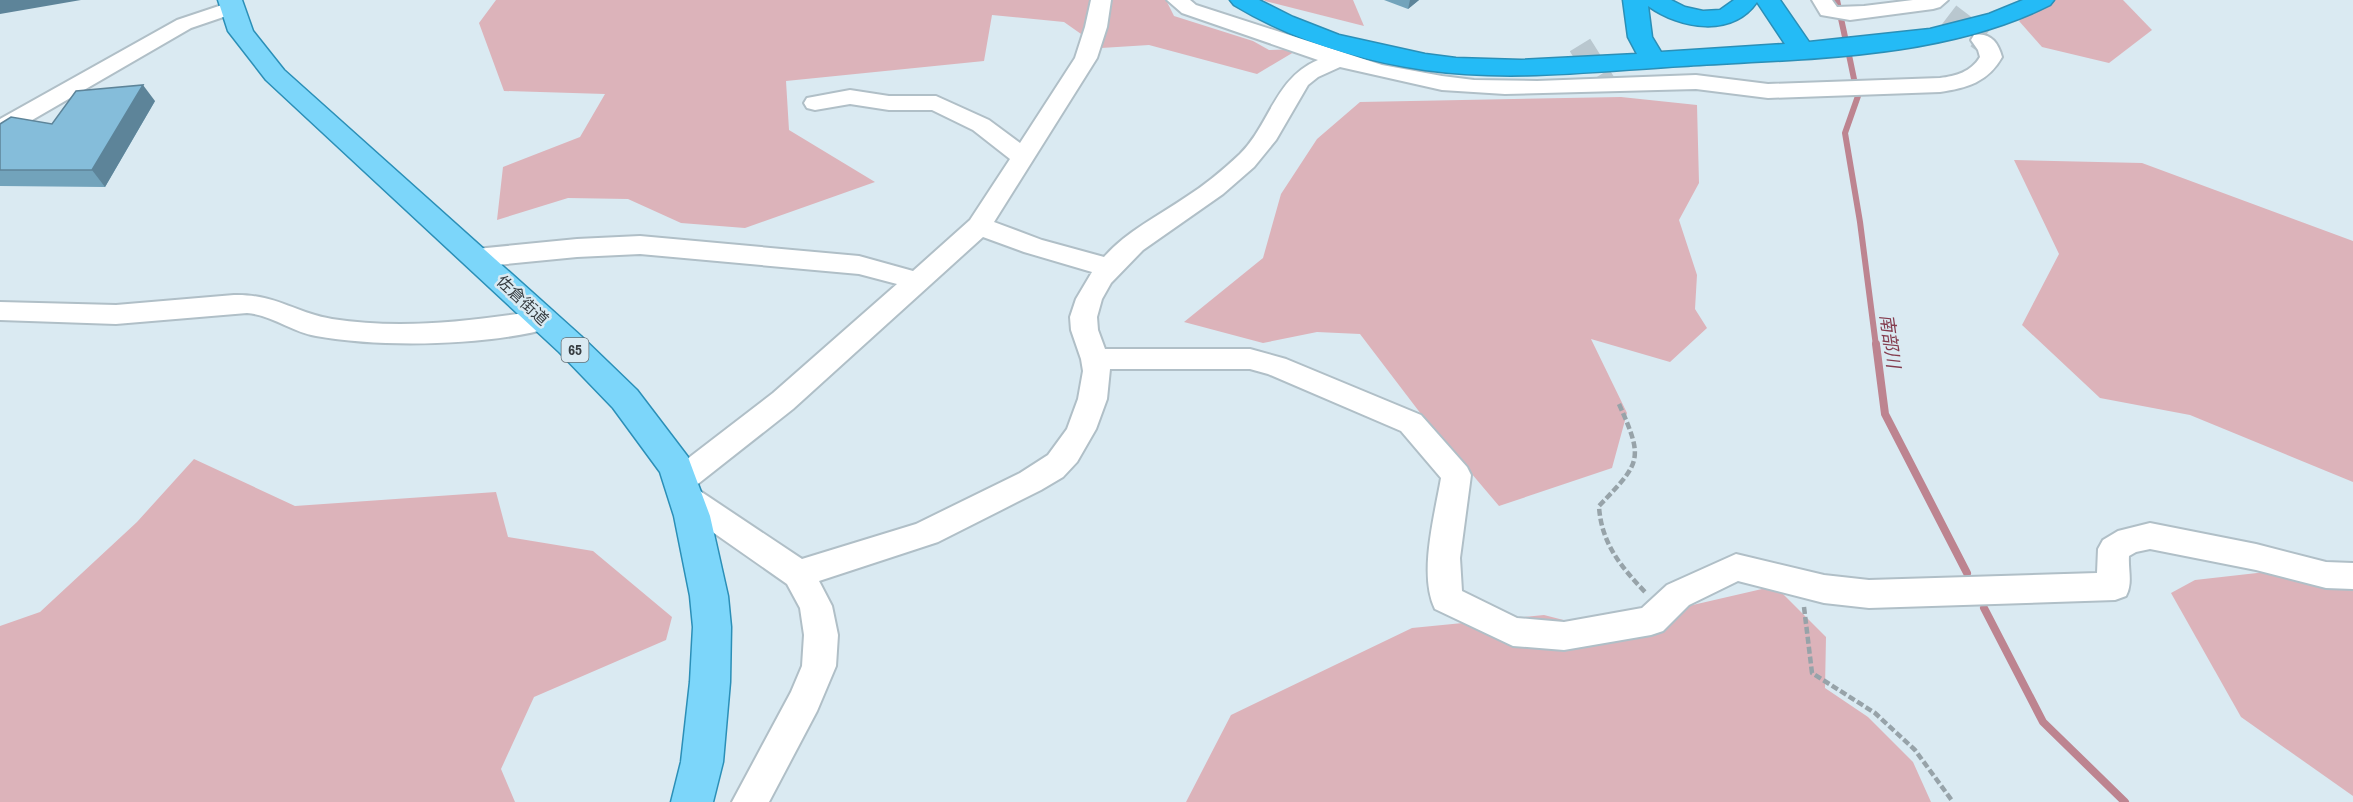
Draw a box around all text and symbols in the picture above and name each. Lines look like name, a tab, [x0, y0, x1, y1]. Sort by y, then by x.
street label: 佐倉街道	[492, 270, 554, 330]
water label: 南部川	[1874, 312, 1907, 371]
road number: 65	[562, 338, 588, 362]

